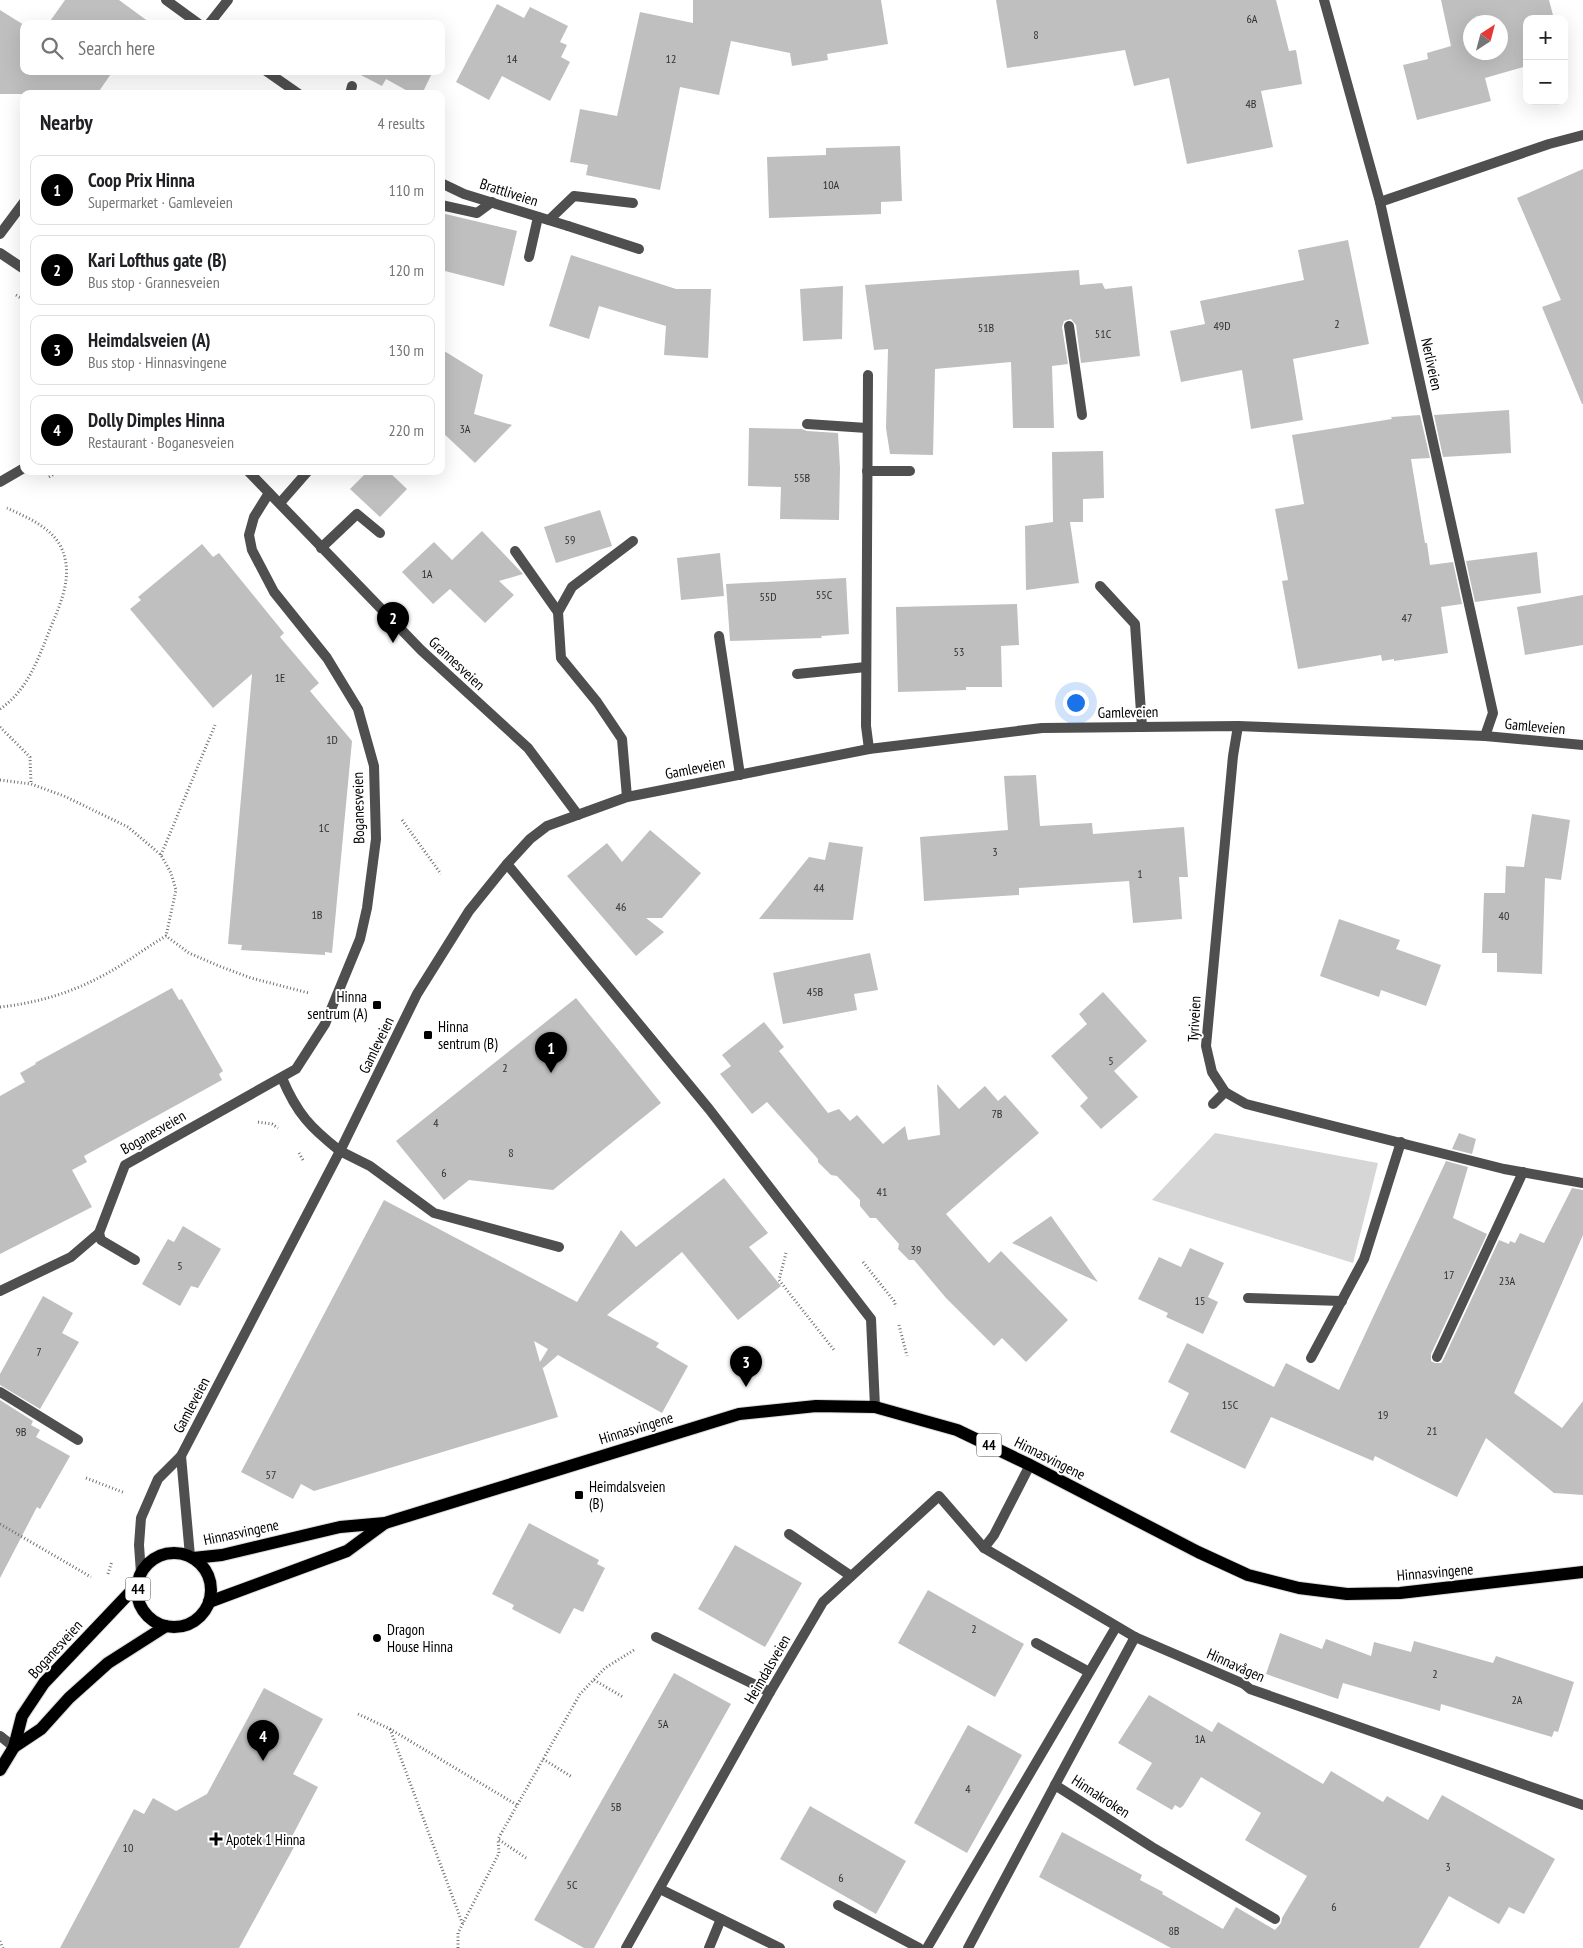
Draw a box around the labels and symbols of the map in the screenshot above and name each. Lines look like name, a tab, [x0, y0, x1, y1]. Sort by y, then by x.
house number: 6A	[1246, 11, 1258, 26]
north arrow	[1463, 15, 1508, 60]
house number: 8	[1033, 27, 1039, 42]
house number: 14	[507, 51, 518, 66]
house number: 12	[666, 51, 676, 66]
house number: 4B	[1245, 96, 1257, 111]
street label: Brattliveien	[477, 174, 541, 210]
house number: 10A	[823, 177, 840, 192]
house number: 2	[1334, 316, 1340, 331]
house number: 49D	[1213, 318, 1231, 333]
house number: 51B	[978, 320, 995, 335]
house number: 51C	[1095, 326, 1112, 341]
street label: Nerliveien	[1417, 336, 1447, 392]
house number: 3A	[459, 421, 471, 436]
house number: 55B	[794, 470, 811, 485]
house number: 59	[565, 532, 575, 547]
house number: 1A	[421, 566, 433, 581]
house number: 55C	[816, 587, 833, 602]
house number: 55D	[759, 589, 777, 604]
pin: 2	[377, 602, 409, 643]
house number: 47	[1402, 610, 1412, 625]
street label: Grannesveien	[425, 632, 489, 694]
house number: 53	[954, 644, 964, 659]
house number: 1E	[275, 670, 285, 685]
your location	[1063, 690, 1089, 716]
street label: Gamleveien	[1098, 702, 1158, 722]
street label: Gamleveien	[1504, 714, 1566, 738]
house number: 1D	[326, 732, 338, 747]
street label: Gamleveien	[663, 753, 727, 783]
street label: Boganesveien	[348, 772, 368, 844]
house number: 1C	[319, 820, 330, 835]
house number: 3	[992, 844, 998, 859]
house number: 1	[1137, 866, 1143, 881]
house number: 44	[814, 880, 825, 895]
house number: 46	[616, 899, 626, 914]
house number: 1B	[311, 907, 323, 922]
house number: 40	[1499, 908, 1509, 923]
house number: 45B	[807, 984, 824, 999]
place label: Hinna sentrum (A)	[307, 987, 367, 1023]
street label: Tyriveien	[1183, 995, 1205, 1043]
marker: Hinna sentrum (A)	[371, 999, 383, 1011]
street label: Gamleveien	[354, 1014, 398, 1076]
place label: Hinna sentrum (B)	[438, 1017, 498, 1053]
marker: Hinna sentrum (B)	[422, 1029, 434, 1041]
pin: 1	[535, 1032, 567, 1073]
house number: 5	[1108, 1053, 1114, 1068]
house number: 2	[502, 1060, 508, 1075]
street label: Boganesveien	[117, 1106, 189, 1158]
house number: 7B	[991, 1106, 1003, 1121]
house number: 4	[433, 1115, 439, 1130]
house number: 8	[508, 1145, 514, 1160]
house number: 6	[441, 1165, 447, 1180]
house number: 41	[877, 1184, 887, 1199]
house number: 39	[911, 1242, 921, 1257]
house number: 5	[177, 1258, 183, 1273]
house number: 17	[1444, 1267, 1454, 1282]
house number: 23A	[1499, 1273, 1516, 1288]
house number: 15	[1195, 1293, 1205, 1308]
house number: 7	[36, 1344, 42, 1359]
pin: 3	[730, 1346, 762, 1387]
street label: Gamleveien	[168, 1374, 214, 1436]
house number: 15C	[1222, 1397, 1239, 1412]
house number: 19	[1378, 1407, 1388, 1422]
street label: Hinnasvingene	[597, 1408, 675, 1448]
house number: 21	[1427, 1423, 1437, 1438]
house number: 9B	[15, 1424, 27, 1439]
street label: Hinnasvingene	[1012, 1432, 1088, 1484]
road number: 44	[976, 1434, 1002, 1456]
house number: 57	[266, 1467, 276, 1482]
place label: Heimdalsveien (B)	[589, 1477, 665, 1513]
marker: Heimdalsveien (B)	[573, 1489, 585, 1501]
street label: Hinnasvingene	[202, 1515, 280, 1549]
street label: Hinnasvingene	[1396, 1559, 1474, 1585]
road number: 44	[126, 1578, 150, 1600]
street label: Boganesveien	[24, 1616, 86, 1682]
place label: Dragon House Hinna	[387, 1620, 453, 1656]
house number: 2	[971, 1621, 977, 1636]
street label: Heimdalsveien	[740, 1631, 794, 1707]
marker: Dragon House Hinna	[371, 1632, 383, 1644]
street label: Hinnavågen	[1204, 1644, 1268, 1686]
house number: 2	[1432, 1666, 1438, 1681]
house number: 2A	[1511, 1692, 1523, 1707]
house number: 5A	[657, 1716, 669, 1731]
pin: 4	[247, 1720, 279, 1761]
house number: 1A	[1194, 1731, 1206, 1746]
street label: Hinnakroken	[1068, 1770, 1134, 1822]
house number: 4	[965, 1781, 971, 1796]
house number: 5B	[610, 1799, 622, 1814]
place label: Apotek 1 Hinna	[226, 1830, 305, 1849]
marker: Apotek 1 Hinna	[210, 1833, 222, 1845]
house number: 10	[123, 1840, 133, 1855]
house number: 3	[1445, 1859, 1451, 1874]
house number: 6	[838, 1870, 844, 1885]
house number: 5C	[567, 1877, 578, 1892]
house number: 6	[1331, 1899, 1337, 1914]
house number: 8B	[1168, 1923, 1180, 1938]

